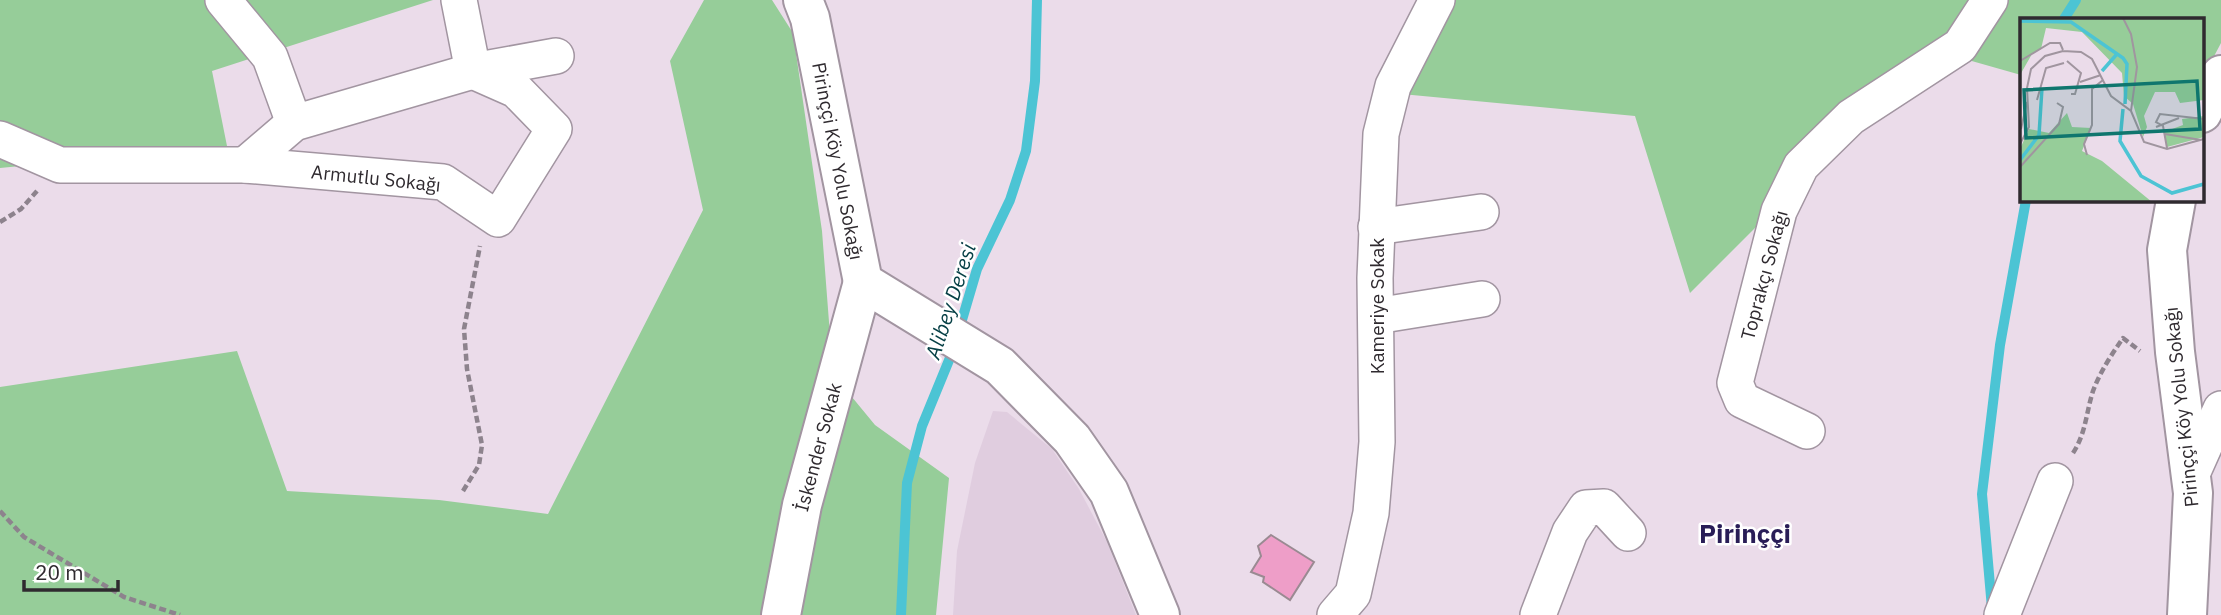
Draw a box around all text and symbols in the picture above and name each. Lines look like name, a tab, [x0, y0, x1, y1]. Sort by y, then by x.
inset map	[2020, 18, 2204, 201]
street label: Pirinççi Köy Yolu Sokağı	[807, 60, 869, 262]
street label: Armutlu Sokağı	[310, 159, 442, 197]
street label: Toprakçı Sokağı	[1735, 207, 1793, 343]
street label: Kameriye Sokak	[1365, 238, 1389, 374]
water label: Alibey Deresi	[918, 239, 982, 363]
street label: Pirinççi Köy Yolu Sokağı	[2159, 306, 2203, 508]
street label: İskender Sokak	[789, 380, 847, 514]
district label: Pirinççi	[1699, 516, 1791, 550]
scale bar	[24, 548, 119, 592]
text: 20 m	[35, 558, 84, 586]

